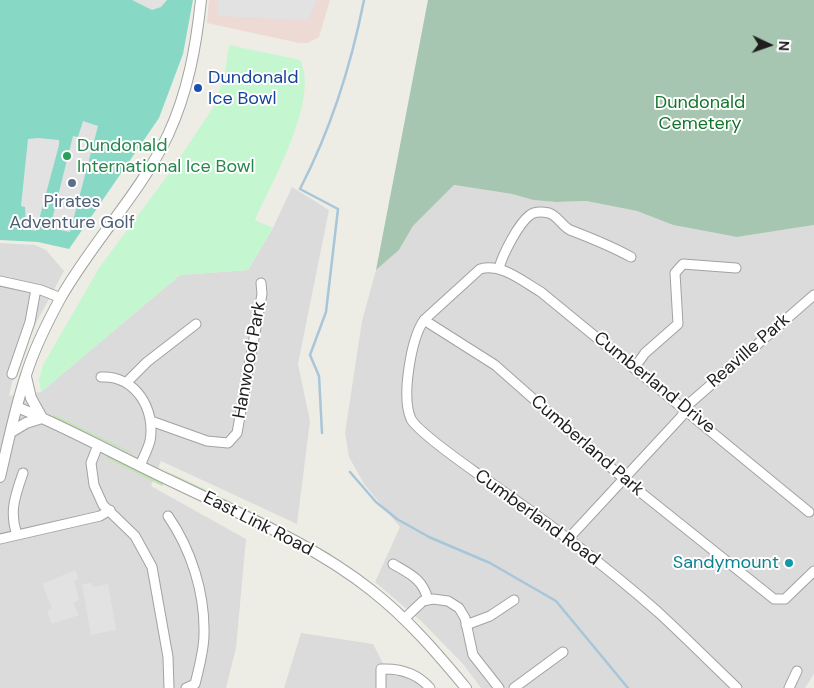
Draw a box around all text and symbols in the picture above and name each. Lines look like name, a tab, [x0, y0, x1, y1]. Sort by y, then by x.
north arrow	[744, 20, 794, 70]
text: N	[775, 40, 793, 51]
place label: Dundonald Ice Bowl	[208, 67, 298, 110]
marker: Dundonald Ice Bowl	[192, 82, 204, 94]
park label: Dundonald Cemetery	[655, 92, 745, 134]
place label: Dundonald International Ice Bowl	[77, 135, 255, 178]
marker: Dundonald International Ice Bowl	[61, 150, 73, 162]
marker: Pirates Adventure Golf	[66, 177, 78, 189]
place label: Pirates Adventure Golf	[9, 191, 135, 233]
street label: Hanwood Park	[229, 300, 271, 420]
street label: Reaville Park	[703, 309, 795, 393]
street label: Cumberland Drive	[589, 327, 719, 439]
street label: Cumberland Park	[526, 391, 648, 501]
street label: Cumberland Road	[470, 465, 604, 571]
street label: East Link Road	[199, 487, 317, 561]
place label: Sandymount	[673, 552, 779, 574]
marker: Sandymount	[783, 557, 795, 569]

